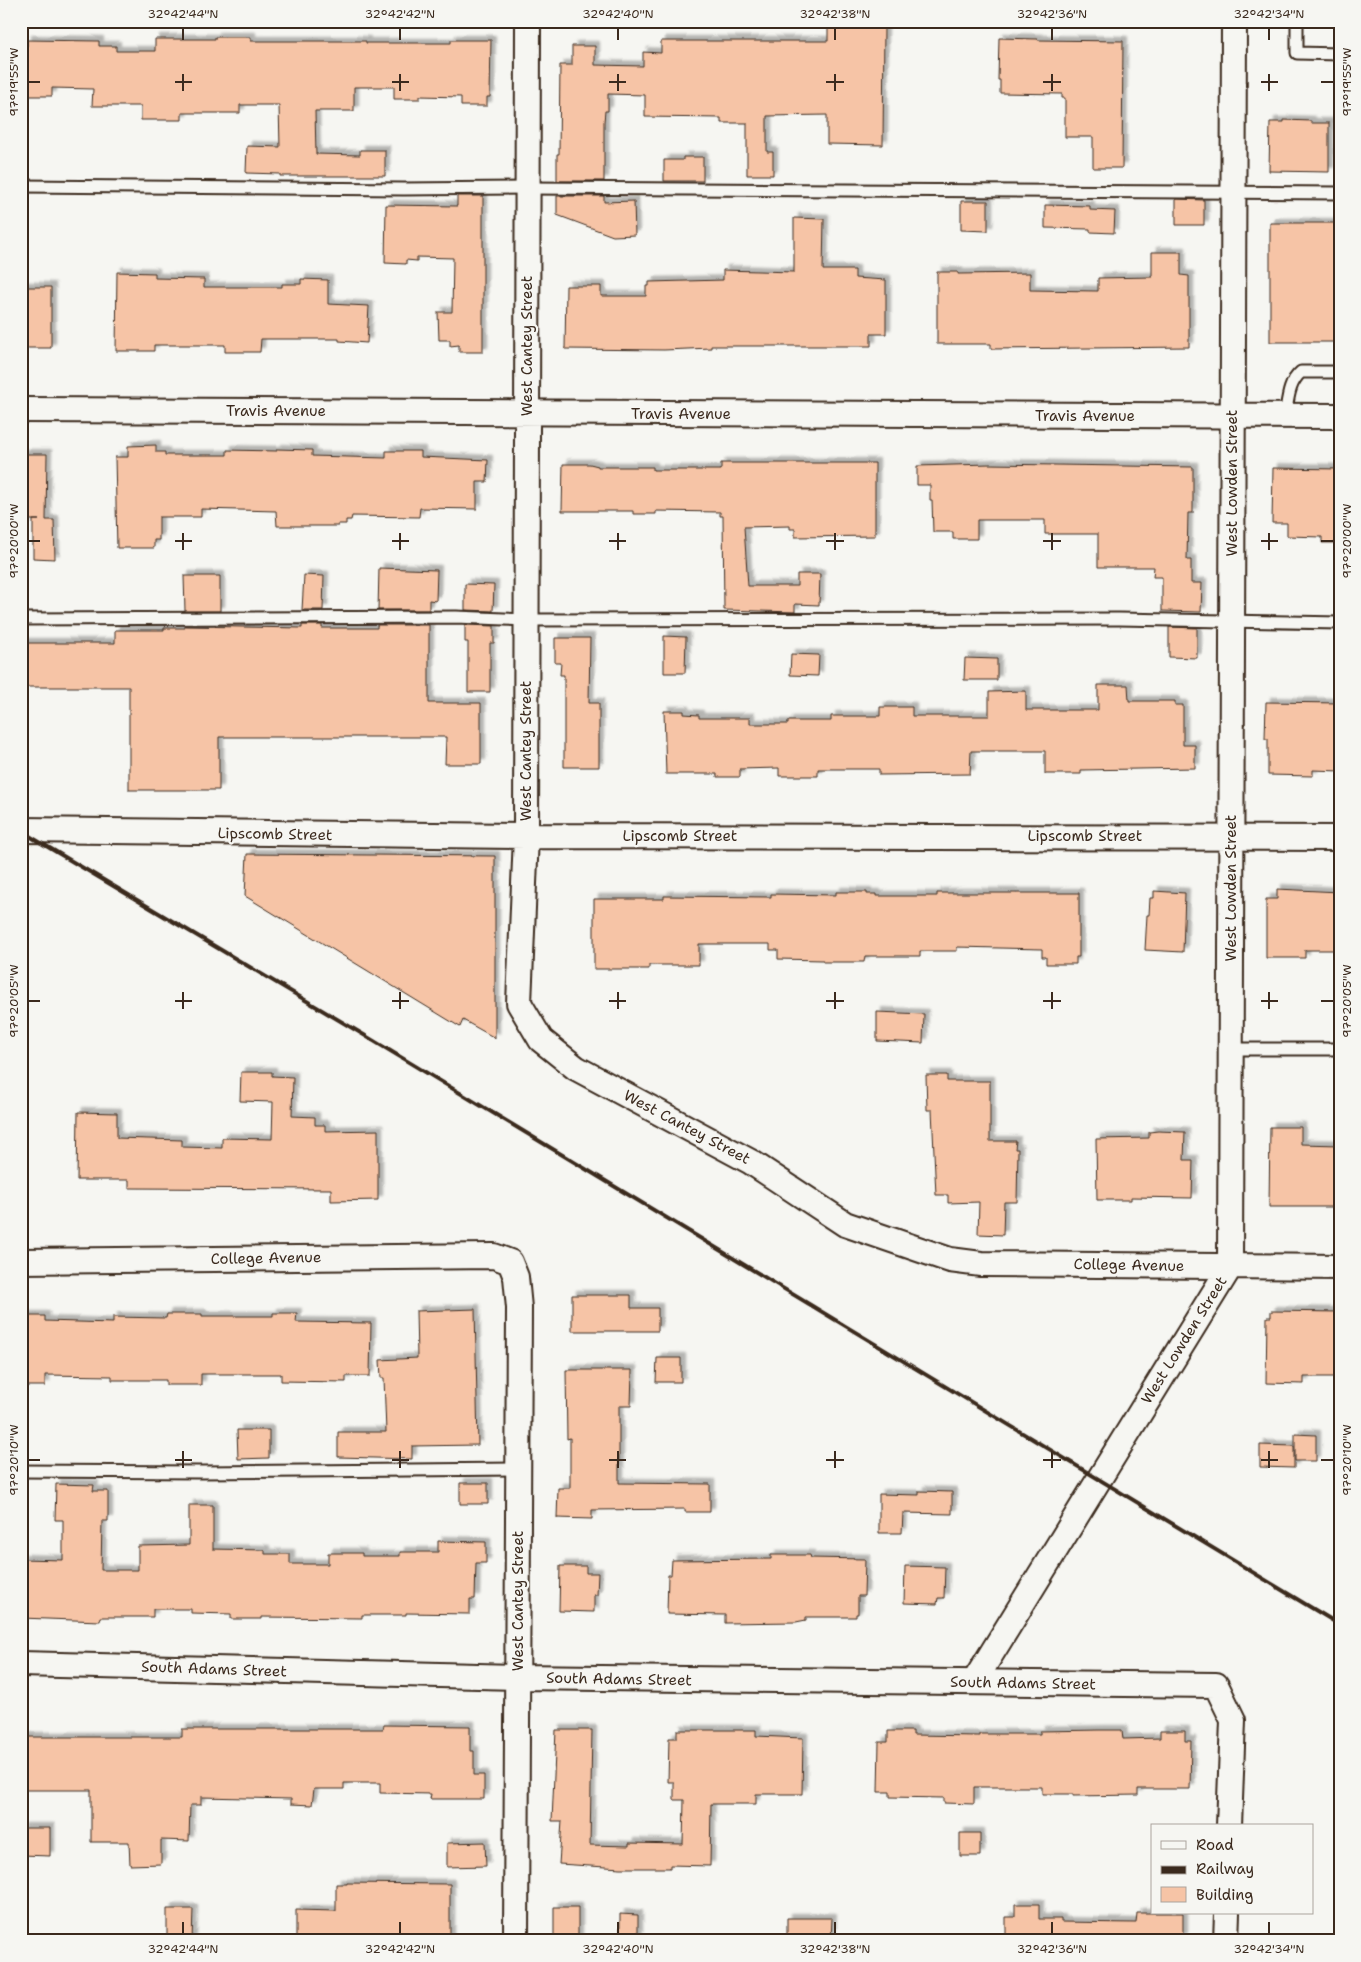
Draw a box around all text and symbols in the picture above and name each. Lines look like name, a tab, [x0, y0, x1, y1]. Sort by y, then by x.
text: 32°42'44"N	[148, 6, 218, 22]
text: 32°42'42"N	[365, 6, 435, 22]
text: 32°42'40"N	[582, 6, 654, 22]
text: 32°42'38"N	[800, 6, 871, 22]
text: 32°42'36"N	[1017, 6, 1087, 22]
text: 32°42'34"N	[1234, 6, 1304, 22]
text: 97°19'55"W	[6, 47, 22, 117]
text: 97°19'55"W	[1339, 47, 1355, 117]
street label: West Cantey Street	[517, 276, 537, 416]
street label: Travis Avenue	[226, 401, 326, 421]
street label: Travis Avenue	[631, 404, 731, 424]
street label: Travis Avenue	[1035, 406, 1135, 426]
street label: West Lowden Street	[1222, 410, 1242, 556]
text: 97°20'00"W	[6, 504, 22, 578]
text: 97°20'00"W	[1339, 504, 1355, 578]
street label: West Cantey Street	[516, 681, 536, 821]
street label: West Lowden Street	[1221, 815, 1241, 961]
street label: Lipscomb Street	[217, 823, 333, 845]
street label: Lipscomb Street	[623, 826, 737, 846]
street label: Lipscomb Street	[1028, 826, 1142, 846]
text: 97°20'05"W	[6, 964, 22, 1038]
text: 97°20'05"W	[1339, 964, 1355, 1038]
street label: West Cantey Street	[620, 1085, 754, 1169]
street label: College Avenue	[210, 1247, 322, 1269]
street label: College Avenue	[1073, 1254, 1185, 1276]
street label: West Lowden Street	[1137, 1272, 1231, 1408]
text: 97°20'10"W	[6, 1424, 22, 1496]
text: 97°20'10"W	[1339, 1424, 1355, 1496]
street label: West Cantey Street	[508, 1531, 528, 1671]
street label: South Adams Street	[141, 1656, 287, 1682]
street label: South Adams Street	[546, 1668, 692, 1690]
street label: South Adams Street	[950, 1672, 1096, 1694]
legend	[1151, 1824, 1314, 1914]
text: Road	[1196, 1835, 1234, 1855]
text: Railway	[1196, 1859, 1254, 1879]
text: Building	[1196, 1885, 1253, 1905]
text: 32°42'44"N	[148, 1941, 218, 1957]
text: 32°42'42"N	[365, 1941, 435, 1957]
text: 32°42'40"N	[582, 1941, 654, 1957]
text: 32°42'38"N	[800, 1941, 871, 1957]
text: 32°42'36"N	[1017, 1941, 1087, 1957]
text: 32°42'34"N	[1234, 1941, 1304, 1957]

